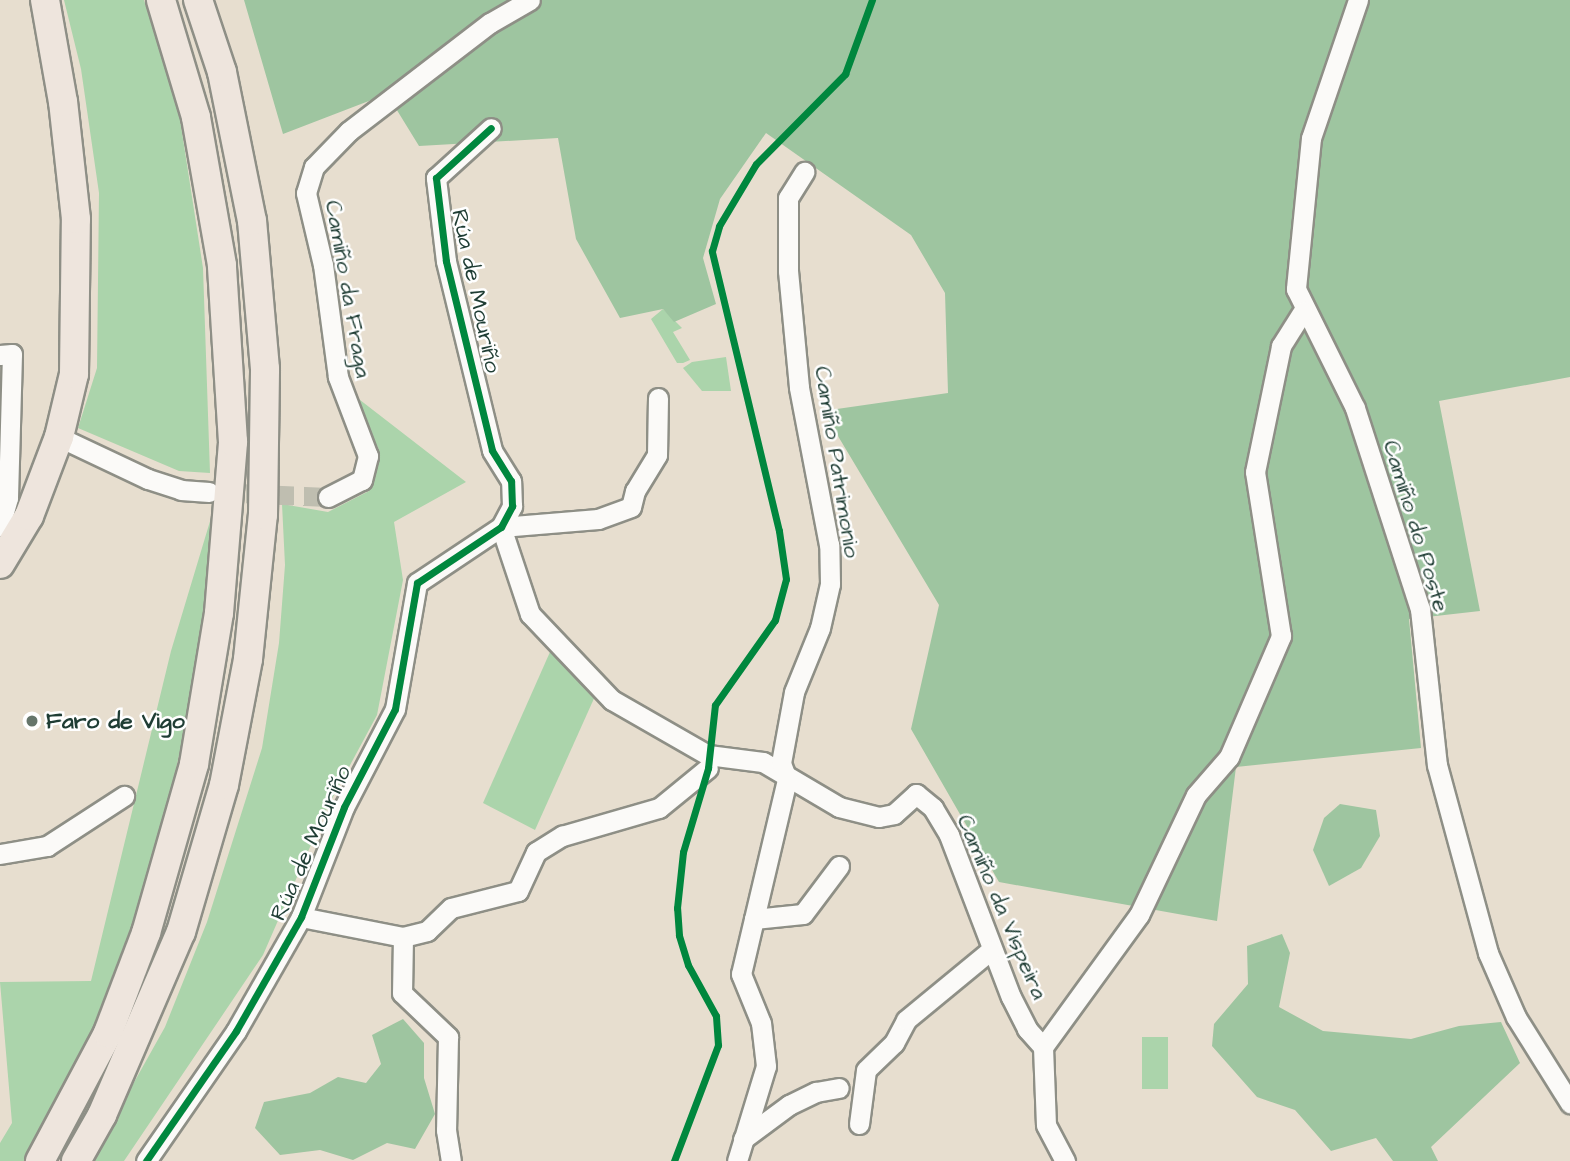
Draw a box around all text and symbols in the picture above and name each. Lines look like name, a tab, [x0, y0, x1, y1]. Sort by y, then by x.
street label: Camiño da Fraga	[319, 198, 377, 380]
street label: Rúa de Mouriño	[445, 207, 507, 375]
street label: Camiño Patrimonio	[808, 364, 866, 560]
street label: Camiño do Poste	[1377, 437, 1455, 615]
place label: Faro de Vigo	[46, 707, 185, 735]
marker: Faro de Vigo	[24, 713, 40, 729]
street label: Rúa de Mouriño	[264, 761, 358, 925]
street label: Camiño da Vispeira	[951, 810, 1053, 1004]

